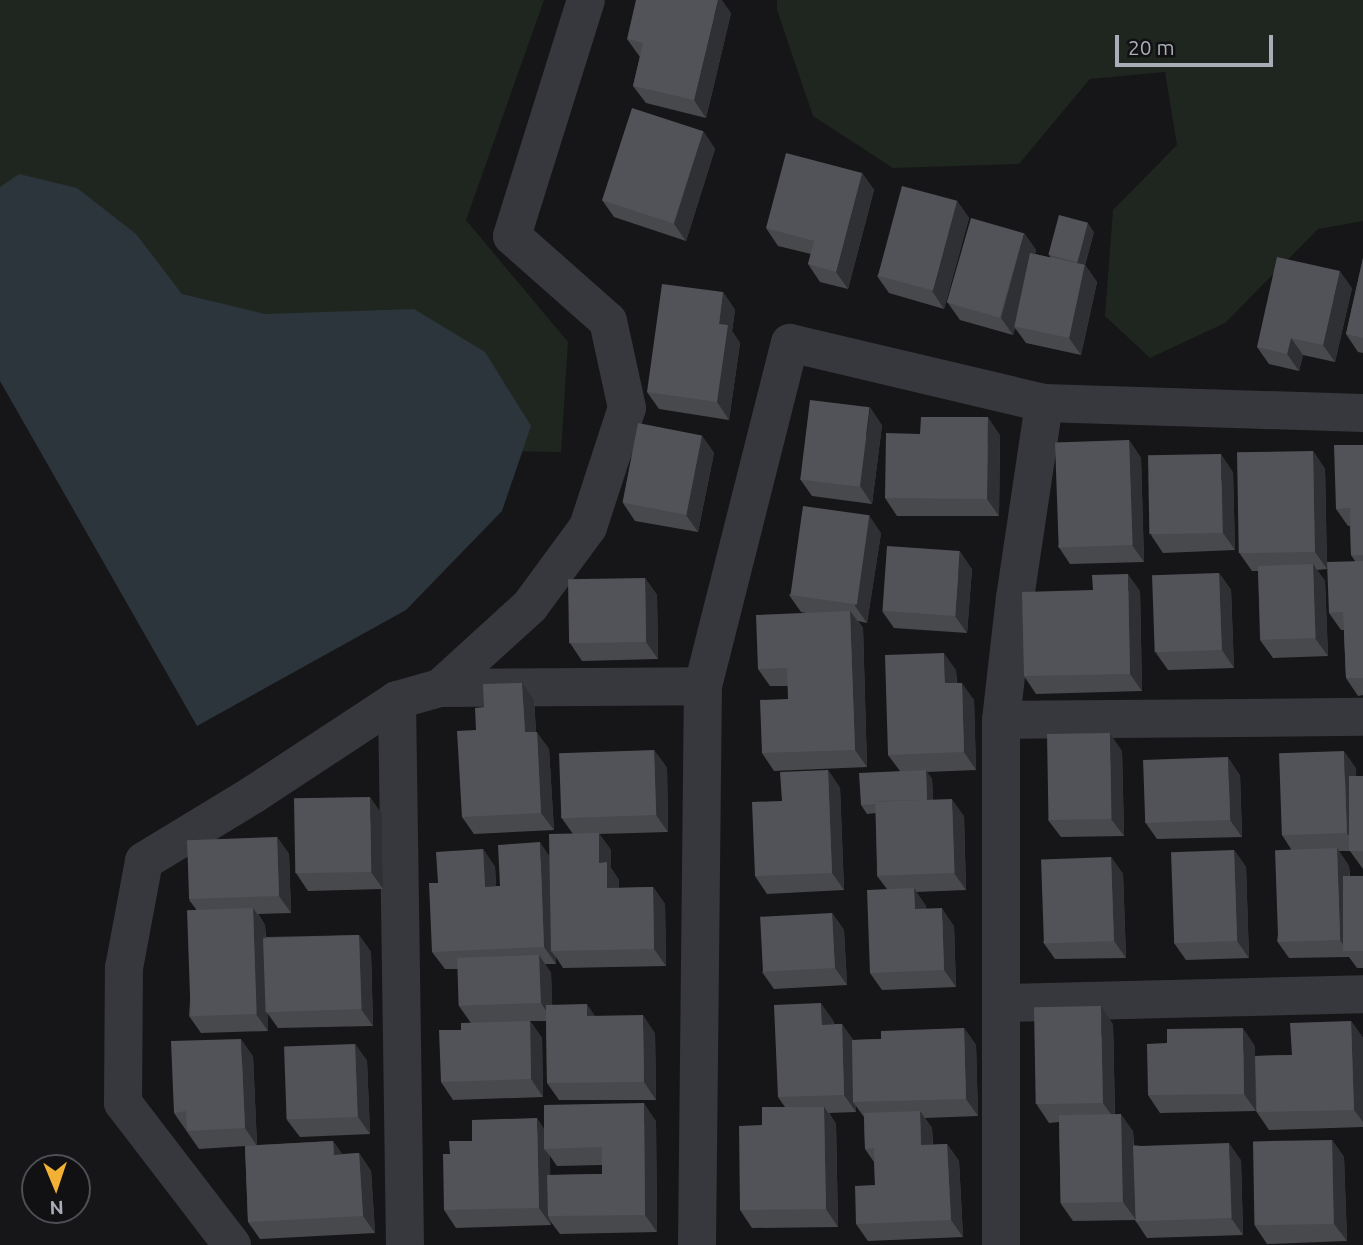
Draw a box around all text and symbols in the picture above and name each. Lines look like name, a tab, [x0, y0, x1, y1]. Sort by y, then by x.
scale bar	[1118, 21, 1276, 65]
text: 20 m	[1128, 35, 1175, 59]
north arrow	[21, 1154, 91, 1224]
text: N	[49, 1197, 64, 1219]

